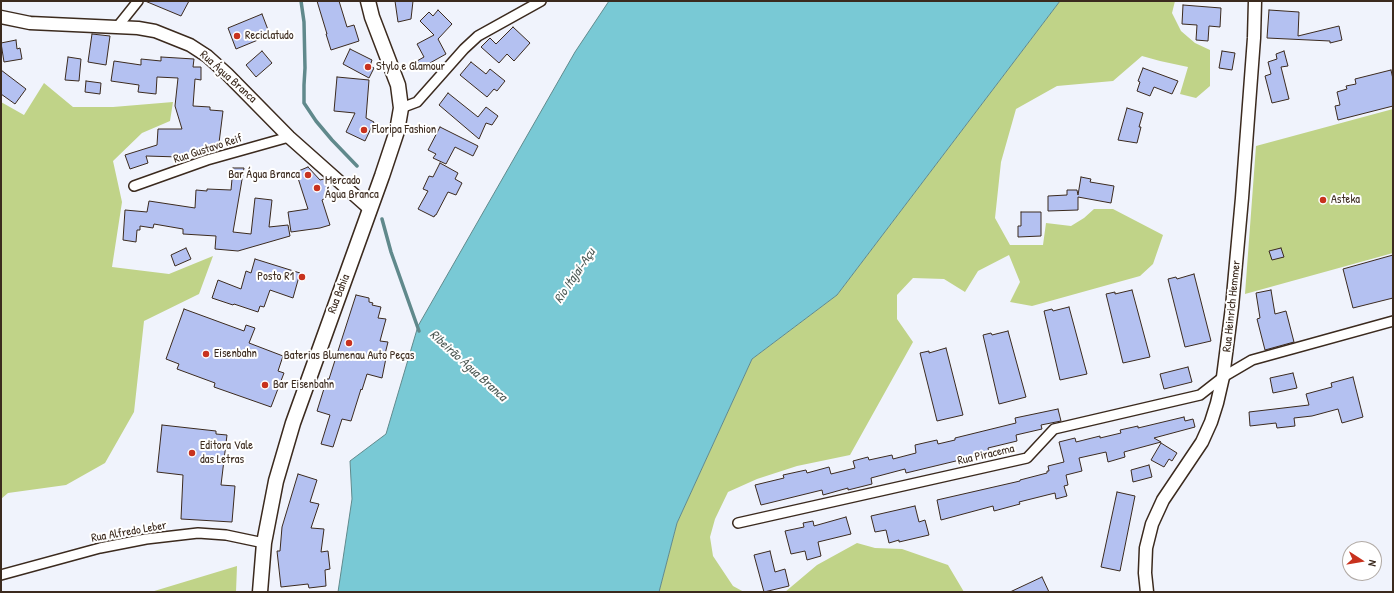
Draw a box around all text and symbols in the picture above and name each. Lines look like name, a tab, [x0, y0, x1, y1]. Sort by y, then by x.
place label: Reciclatudo	[245, 29, 294, 43]
marker: Reciclatudo	[232, 31, 242, 41]
street label: Rua Água Branca	[197, 48, 259, 106]
place label: Stylo e Glamour	[376, 60, 445, 74]
marker: Stylo e Glamour	[363, 62, 373, 72]
place label: Floripa Fashion	[372, 123, 436, 137]
marker: Floripa Fashion	[359, 125, 369, 135]
street label: Rua Gustavo Reif	[172, 131, 244, 167]
place label: Bar Água Branca	[228, 168, 300, 182]
marker: Bar Água Branca	[303, 170, 313, 180]
place label: Mercado Água Branca	[325, 174, 379, 202]
marker: Mercado Água Branca	[312, 183, 322, 193]
place label: Asteka	[1331, 193, 1360, 207]
marker: Asteka	[1318, 195, 1328, 205]
water label: Rio Itajaí-Açu	[551, 246, 599, 306]
street label: Rua Heinrich Hemmer	[1220, 259, 1244, 353]
place label: Posto R1	[257, 270, 294, 284]
marker: Posto R1	[297, 272, 307, 282]
street label: Rua Bahia	[325, 272, 353, 316]
water label: Ribeirão Água Branca	[426, 327, 510, 405]
marker: Baterias Blumenau Auto Peças	[344, 338, 354, 348]
place label: Eisenbahn	[214, 347, 257, 361]
marker: Eisenbahn	[201, 349, 211, 359]
place label: Baterias Blumenau Auto Peças	[284, 349, 414, 363]
place label: Bar Eisenbahn	[273, 378, 334, 392]
marker: Bar Eisenbahn	[260, 380, 270, 390]
place label: Editora Vale das Letras	[200, 439, 253, 467]
street label: Rua Piracema	[956, 441, 1016, 469]
marker: Editora Vale das Letras	[187, 448, 197, 458]
street label: Rua Alfredo Leber	[90, 518, 168, 546]
north arrow	[1342, 541, 1382, 581]
text: N	[1365, 559, 1380, 568]

